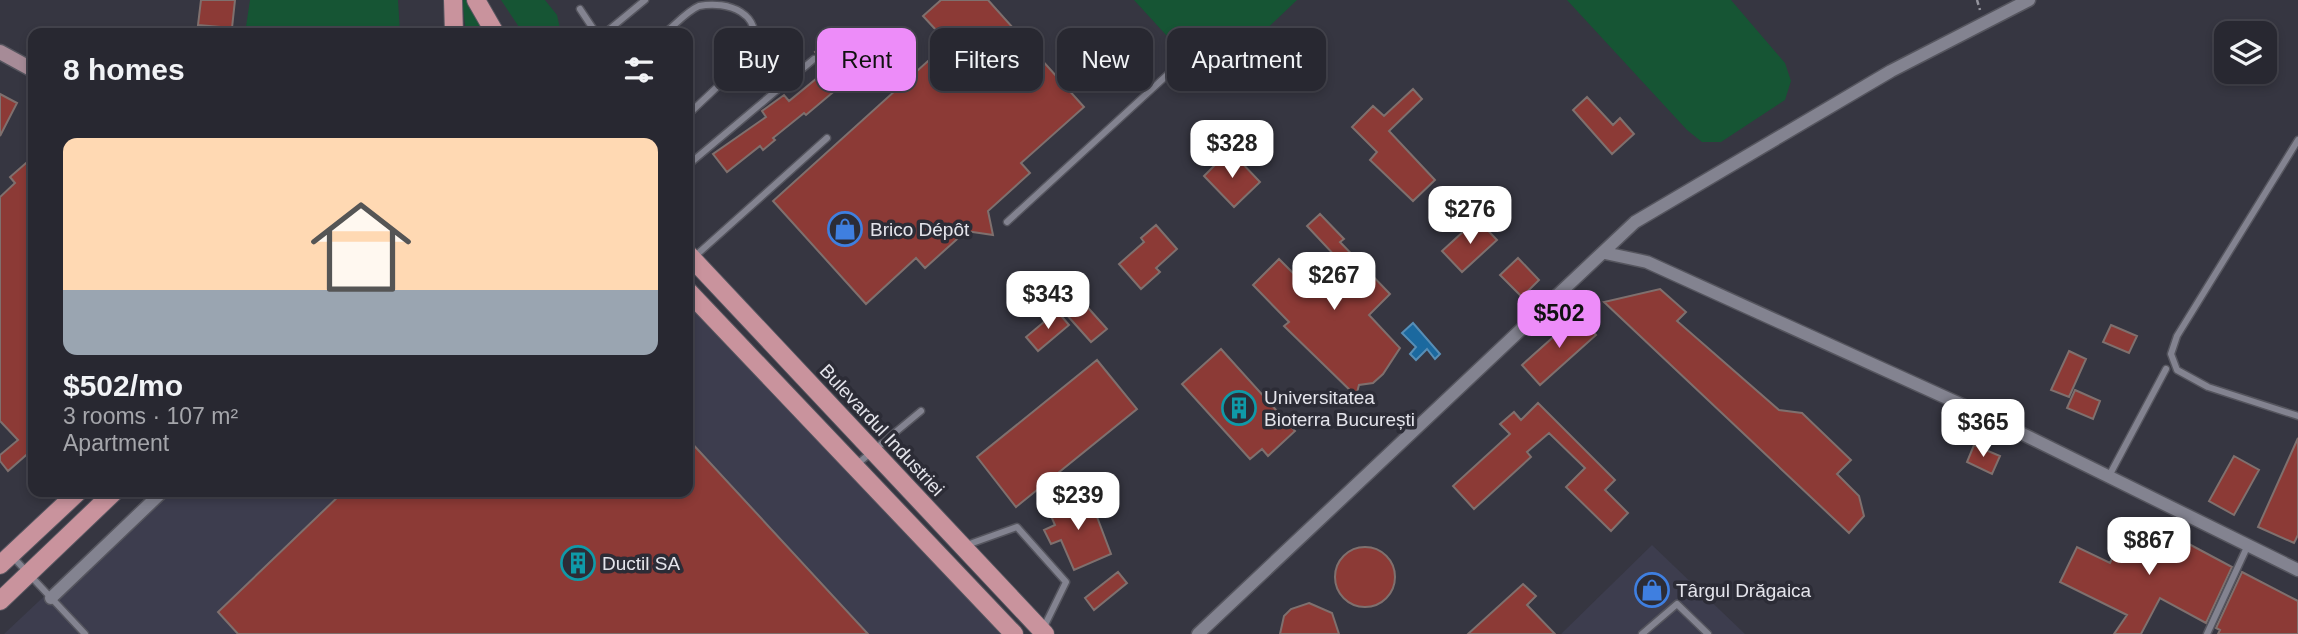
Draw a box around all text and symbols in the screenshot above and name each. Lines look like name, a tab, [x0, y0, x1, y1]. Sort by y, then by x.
map controls	[2214, 21, 2277, 84]
button: layers	[2214, 21, 2277, 84]
chip: Buy	[714, 28, 803, 91]
chip: Rent	[817, 28, 916, 91]
chip: Filters	[930, 28, 1043, 91]
chip: New	[1057, 28, 1153, 91]
chip: Apartment	[1167, 28, 1326, 91]
icon: filters	[620, 51, 658, 89]
text: 8 homes	[63, 53, 185, 86]
pin: $328	[1191, 120, 1273, 180]
text: $328	[1206, 130, 1258, 156]
icon: home	[298, 184, 424, 310]
pin: $276	[1429, 187, 1511, 246]
text: $276	[1444, 196, 1496, 222]
shop icon: Brico Dépôt	[826, 210, 864, 248]
place label: Brico Dépôt	[870, 219, 970, 240]
pin: $267	[1293, 252, 1375, 312]
text: $267	[1308, 262, 1360, 288]
pin: $343	[1007, 272, 1089, 331]
text: $343	[1022, 281, 1074, 307]
pin: $502	[1518, 290, 1600, 350]
text: $502	[1533, 300, 1585, 326]
street label: Bulevardul Industriei	[816, 360, 948, 500]
text: $502/mo	[63, 369, 183, 402]
place label: Universitatea Bioterra București	[1264, 387, 1415, 430]
building icon: Universitatea Bioterra București	[1220, 389, 1258, 427]
pin: $365	[1942, 400, 2024, 459]
text: 3 rooms · 107 m²	[63, 403, 238, 429]
text: $365	[1957, 409, 2009, 435]
text: Apartment	[63, 430, 169, 456]
pin: $239	[1037, 472, 1119, 532]
text: $239	[1052, 482, 1104, 508]
pin: $867	[2108, 518, 2190, 577]
text: $867	[2123, 527, 2175, 553]
building icon: Ductil SA	[559, 544, 597, 582]
place label: Ductil SA	[602, 553, 680, 574]
shop icon: Târgul Drăgaica	[1633, 571, 1671, 609]
place label: Târgul Drăgaica	[1676, 580, 1812, 601]

